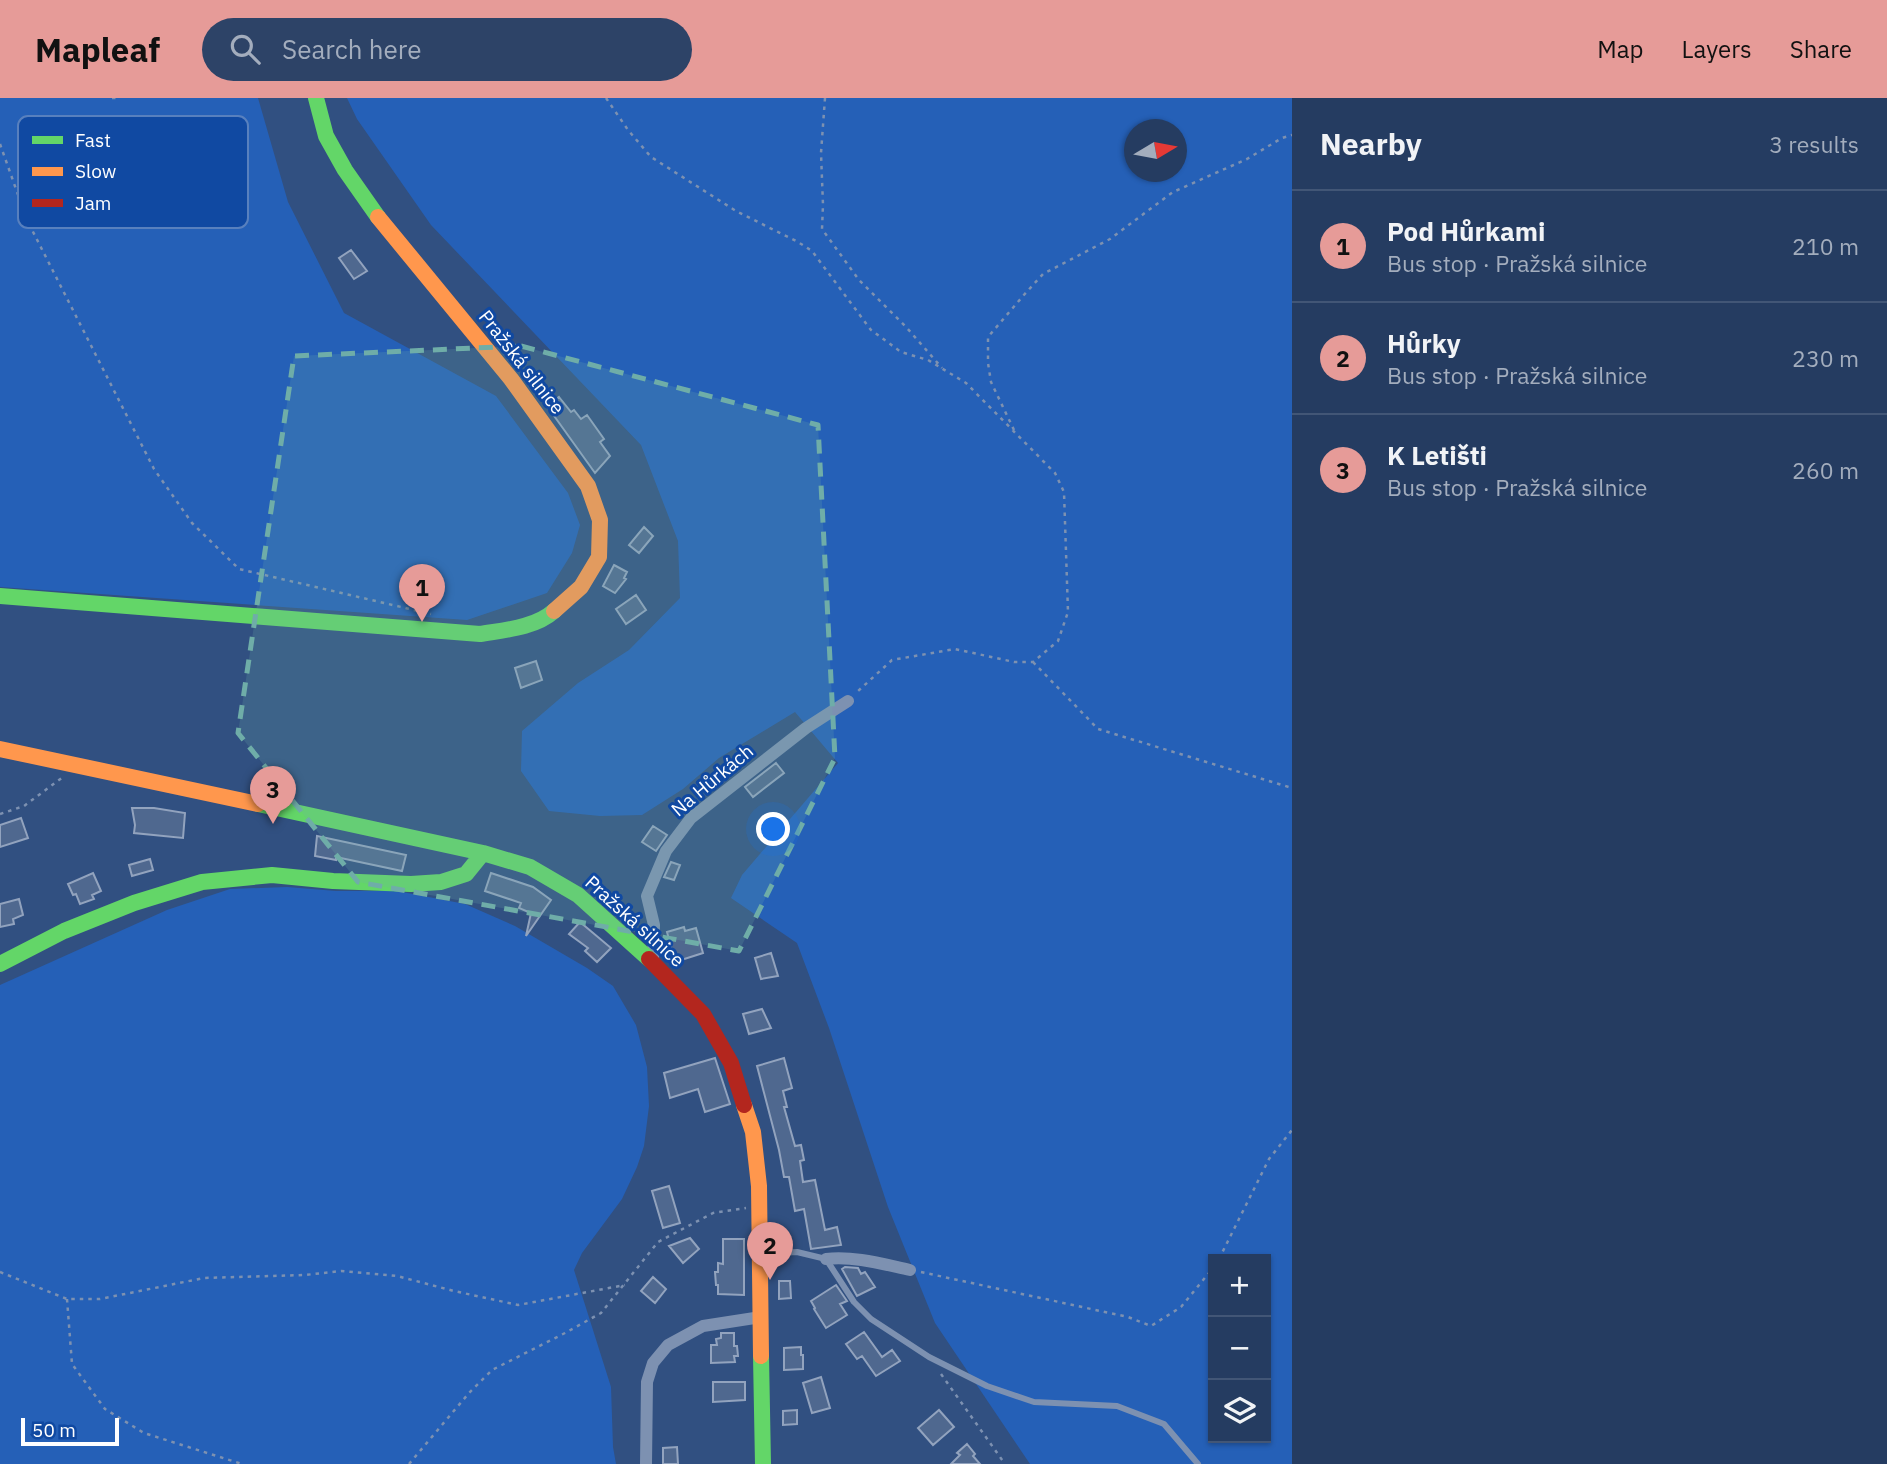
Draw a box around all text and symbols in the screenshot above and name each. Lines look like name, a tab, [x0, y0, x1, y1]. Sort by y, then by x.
search box	[202, 18, 692, 81]
text: Mapleaf	[35, 28, 160, 71]
icon: search	[226, 30, 264, 68]
text: Search here	[282, 32, 422, 66]
text: Map	[1597, 33, 1644, 65]
text: Layers	[1682, 33, 1752, 65]
text: Share	[1790, 33, 1852, 65]
legend	[18, 116, 248, 228]
north arrow	[1124, 119, 1187, 182]
text: Nearby	[1320, 124, 1422, 163]
text: Fast	[75, 128, 111, 152]
text: 3 results	[1769, 129, 1859, 159]
text: Slow	[75, 159, 116, 183]
text: Jam	[75, 191, 111, 215]
text: Pod Hůrkami	[1387, 214, 1545, 248]
text: 1	[1336, 231, 1350, 261]
text: 210 m	[1792, 231, 1859, 261]
text: Bus stop · Pražská silnice	[1387, 248, 1647, 278]
street label: Pražská silnice	[474, 305, 570, 419]
text: Hůrky	[1387, 326, 1461, 360]
text: 2	[1336, 343, 1350, 373]
text: 230 m	[1792, 343, 1859, 373]
text: Bus stop · Pražská silnice	[1387, 360, 1647, 390]
text: K Letišti	[1387, 438, 1487, 472]
text: 3	[1336, 455, 1350, 485]
text: 260 m	[1792, 455, 1859, 485]
text: Bus stop · Pražská silnice	[1387, 472, 1647, 502]
pin: 1	[399, 564, 445, 622]
street label: Na Hůrkách	[666, 739, 758, 821]
pin: 3	[250, 766, 296, 824]
your location	[756, 812, 790, 846]
street label: Pražská silnice	[580, 870, 690, 972]
pin: 2	[747, 1222, 793, 1280]
map controls	[1208, 1254, 1271, 1443]
button: +	[1208, 1254, 1271, 1317]
button: −	[1208, 1317, 1271, 1380]
button: layers	[1208, 1380, 1271, 1443]
scale bar	[21, 1415, 119, 1447]
text: 50 m	[32, 1418, 76, 1442]

